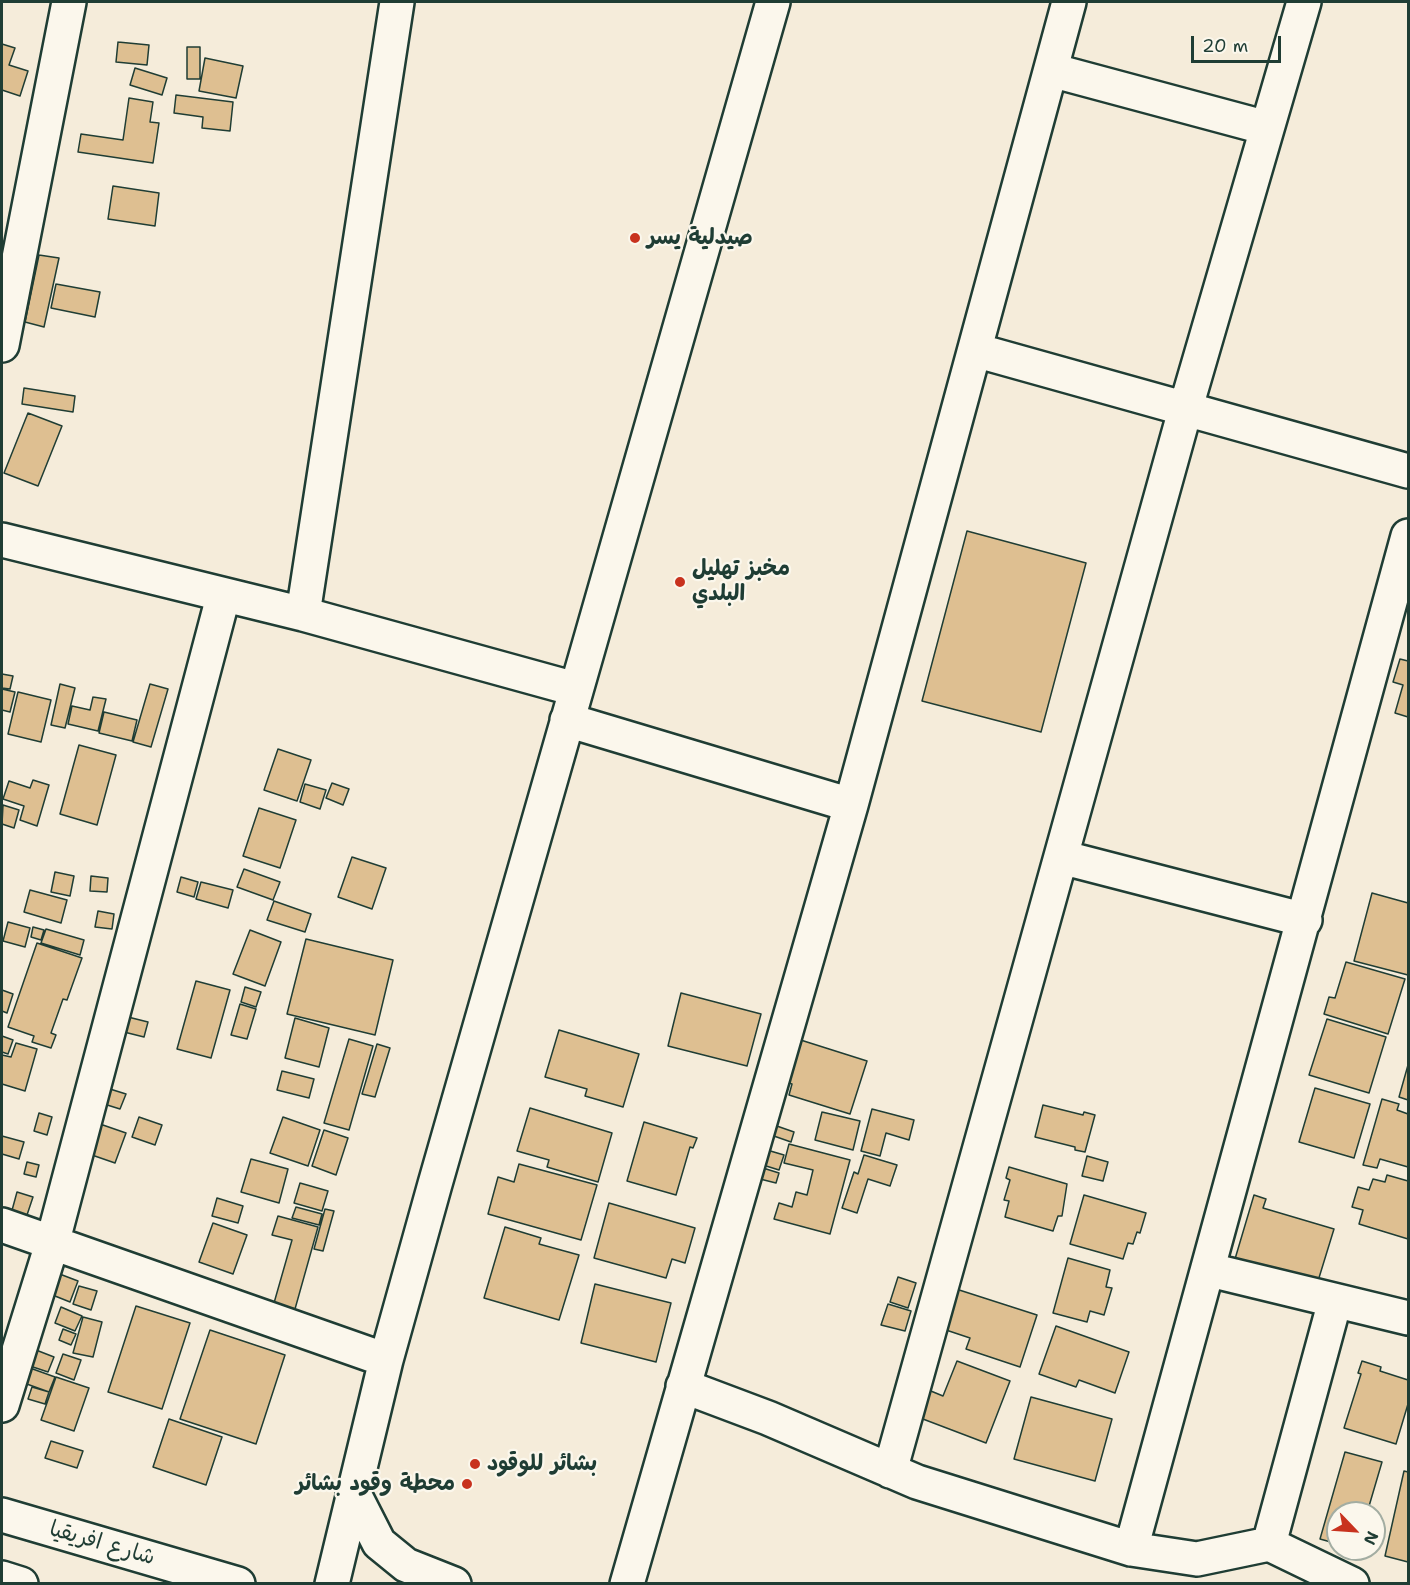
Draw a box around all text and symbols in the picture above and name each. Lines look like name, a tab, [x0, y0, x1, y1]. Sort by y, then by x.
scale bar	[1194, 24, 1284, 62]
text: 20 m	[1202, 34, 1248, 58]
place label: صيدلية يسر	[647, 225, 753, 251]
marker: صيدلية يسر	[628, 231, 642, 245]
place label: مخبز تهليل البلدي	[692, 556, 790, 608]
marker: مخبز تهليل البلدي	[673, 575, 687, 589]
place label: بشائر للوقود	[487, 1451, 597, 1477]
marker: بشائر للوقود	[468, 1457, 482, 1471]
place label: محطة وقود بشائر	[296, 1471, 455, 1497]
marker: محطة وقود بشائر	[460, 1477, 474, 1491]
north arrow	[1326, 1501, 1386, 1561]
street label: شارع افريقيا	[46, 1516, 158, 1572]
text: N	[1359, 1528, 1383, 1548]

